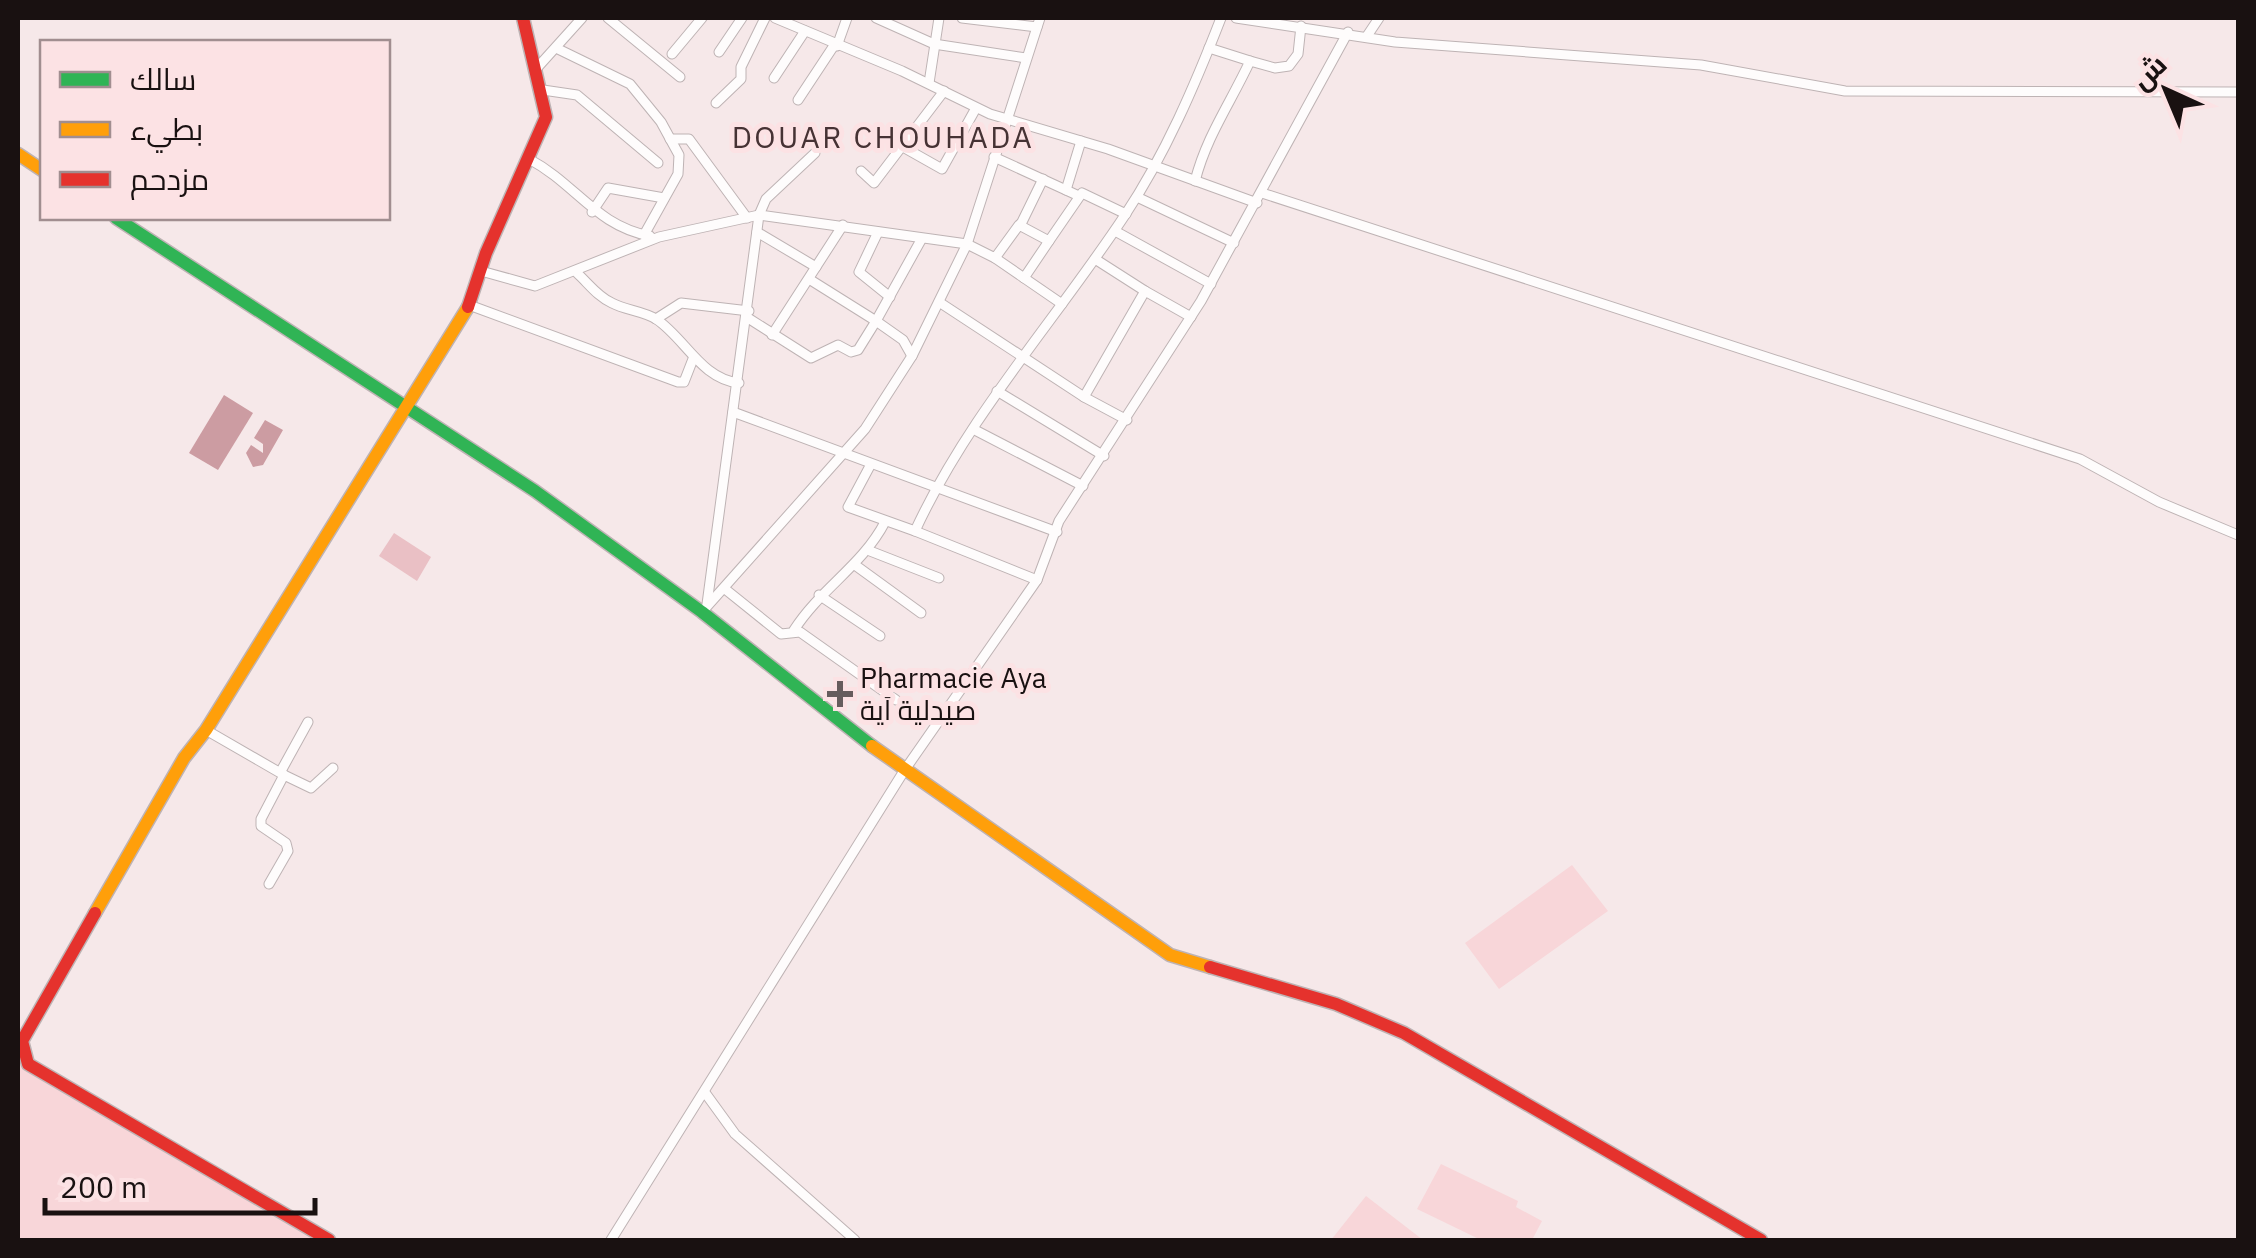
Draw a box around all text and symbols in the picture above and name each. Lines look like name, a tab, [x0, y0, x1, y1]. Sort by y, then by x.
legend	[40, 40, 390, 220]
north arrow	[2116, 40, 2216, 140]
text: ش	[2123, 46, 2174, 97]
text: سالك	[130, 59, 196, 98]
text: بطيء	[130, 109, 203, 153]
district label: DOUAR CHOUHADA	[732, 117, 1034, 156]
text: مزدحم	[130, 159, 209, 200]
place label: Pharmacie Aya صيدلية اَية	[860, 659, 1047, 728]
marker: Pharmacie Aya صيدلية اَية	[829, 683, 851, 705]
scale bar	[45, 1153, 315, 1215]
text: 200 m	[60, 1167, 147, 1206]

